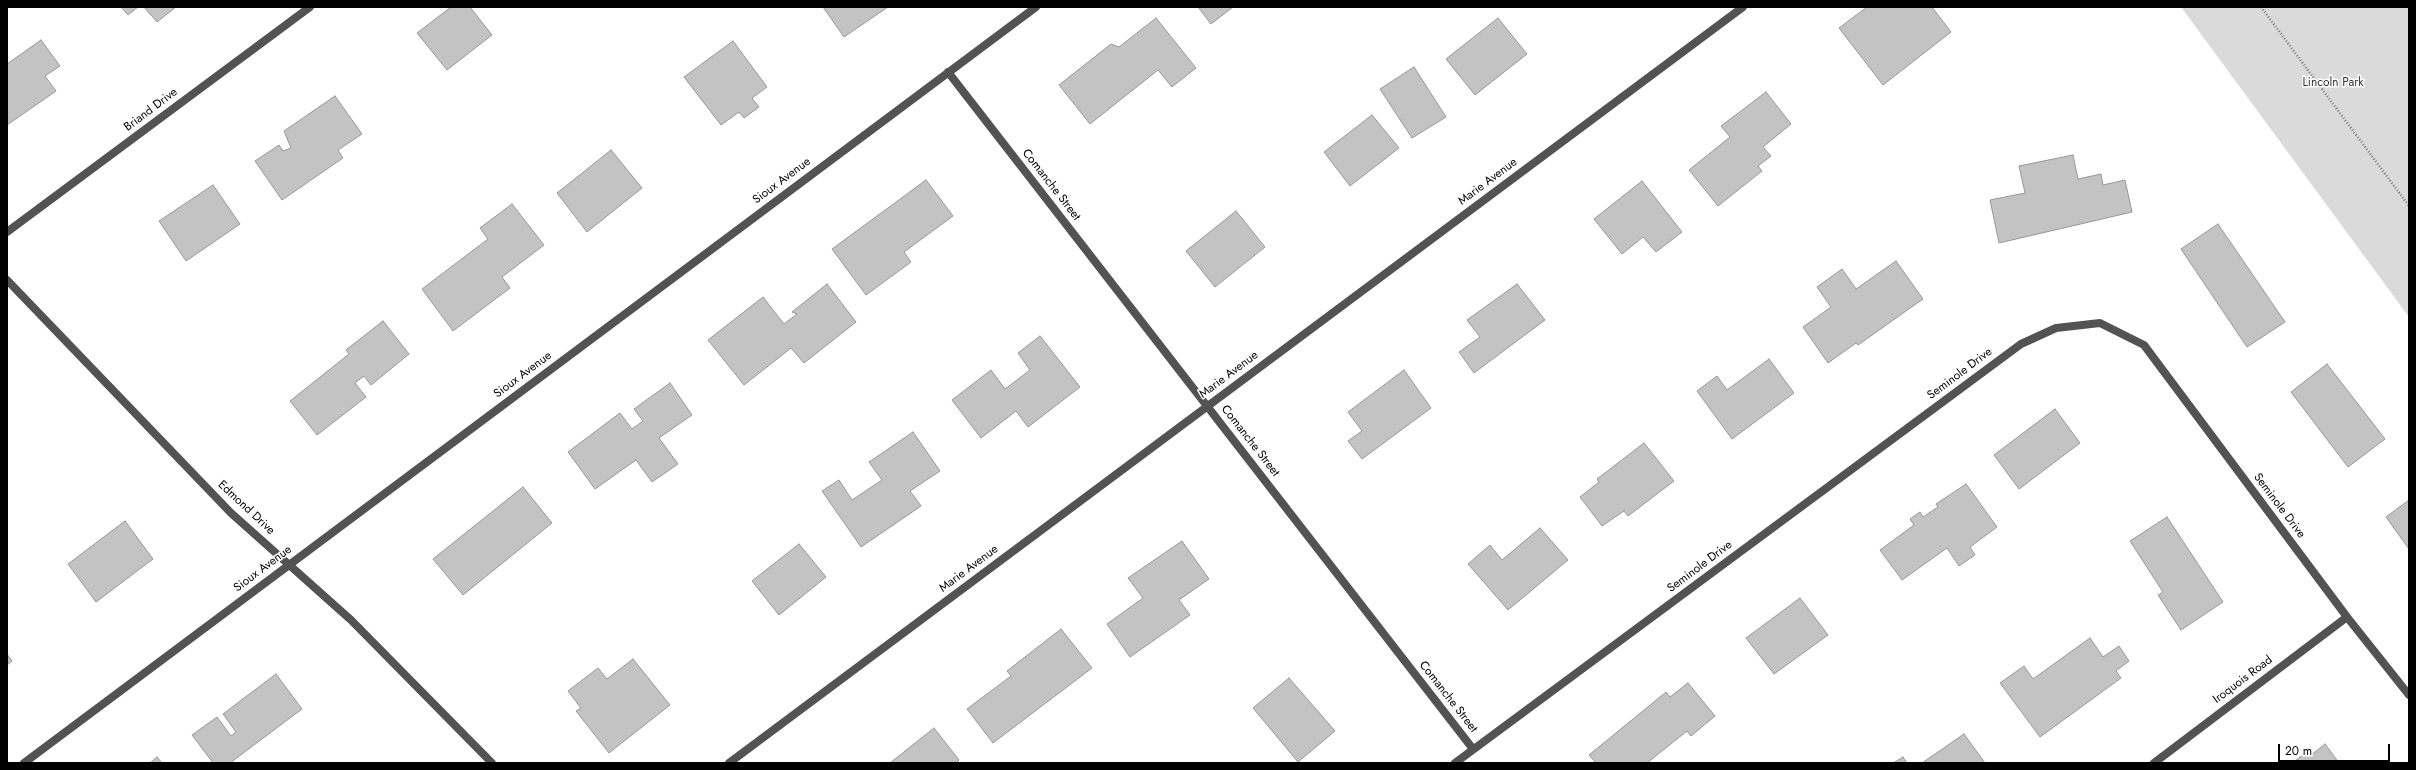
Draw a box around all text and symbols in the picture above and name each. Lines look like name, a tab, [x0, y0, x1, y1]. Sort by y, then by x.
park label: Lincoln Park	[2302, 76, 2364, 90]
street label: Briand Drive	[121, 85, 181, 135]
street label: Comanche Street	[1019, 146, 1083, 224]
street label: Sioux Avenue	[750, 155, 814, 207]
street label: Marie Avenue	[1456, 155, 1520, 209]
street label: Seminole Drive	[1925, 345, 1995, 403]
street label: Marie Avenue	[1197, 348, 1261, 402]
street label: Sioux Avenue	[491, 349, 555, 401]
street label: Comanche Street	[1218, 402, 1282, 480]
street label: Seminole Drive	[2250, 471, 2308, 541]
street label: Edmond Drive	[214, 478, 278, 538]
street label: Seminole Drive	[1665, 538, 1735, 596]
street label: Marie Avenue	[937, 542, 1001, 596]
street label: Sioux Avenue	[231, 543, 295, 595]
street label: Iroquois Road	[2210, 653, 2276, 707]
street label: Comanche Street	[1416, 658, 1480, 736]
scale bar	[2280, 736, 2392, 762]
text: 20 m	[2285, 742, 2312, 760]

